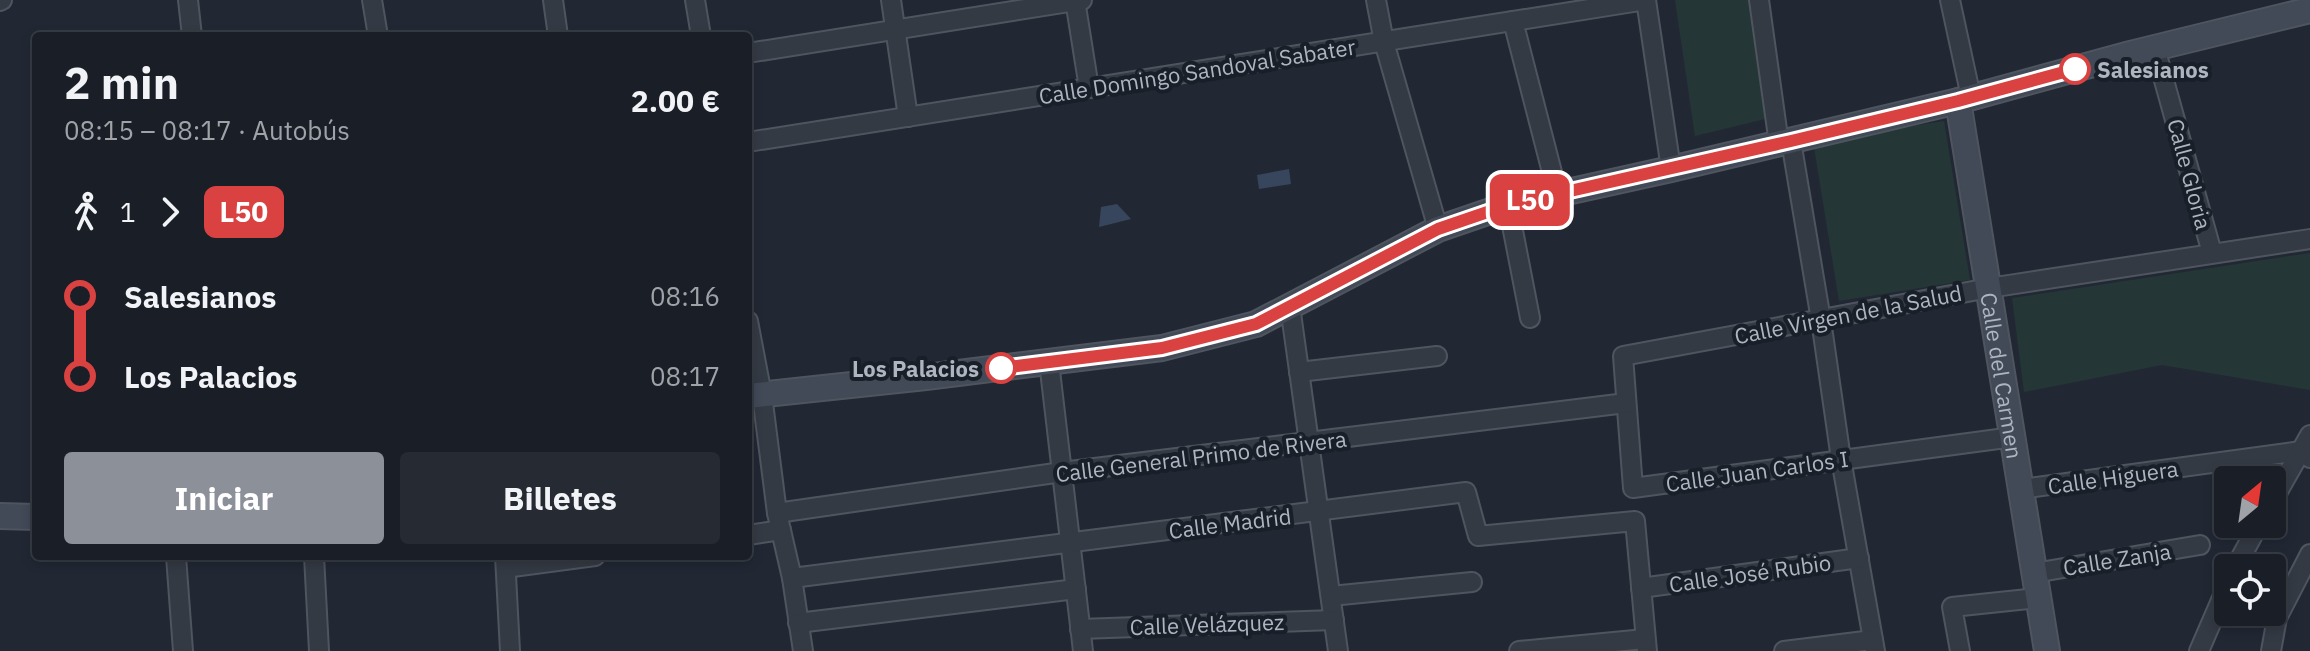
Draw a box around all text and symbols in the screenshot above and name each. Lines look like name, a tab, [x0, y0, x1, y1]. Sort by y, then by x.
street label: Calle Domingo Sandoval Sabater	[1037, 32, 1357, 110]
text: 2 min	[64, 54, 179, 111]
marker: Salesianos	[2060, 54, 2090, 84]
place label: Salesianos	[2097, 55, 2209, 84]
text: 2.00 €	[631, 81, 720, 120]
text: 08:15 – 08:17 · Autobús	[64, 113, 350, 147]
street label: Calle Gloria	[2161, 115, 2219, 233]
line badge: L50	[1484, 174, 1576, 226]
text: L50	[1506, 181, 1554, 218]
icon: walk	[64, 190, 108, 234]
icon: forward	[148, 190, 192, 234]
text: L50	[220, 193, 268, 230]
text: 1	[120, 195, 136, 229]
text: Salesianos	[124, 277, 276, 316]
street label: Calle Virgen de la Salud	[1732, 278, 1964, 350]
text: 08:16	[650, 279, 720, 313]
street label: Calle del Carmen	[1975, 290, 2030, 461]
marker: Los Palacios	[986, 353, 1016, 383]
place label: Los Palacios	[852, 354, 979, 383]
text: Los Palacios	[124, 357, 297, 396]
text: 08:17	[650, 359, 720, 393]
street label: Calle General Primo de Rivera	[1054, 424, 1348, 488]
street label: Calle Juan Carlos I	[1664, 444, 1850, 498]
button: Iniciar	[64, 452, 384, 544]
button: Billetes	[400, 452, 720, 544]
street label: Calle Higuera	[2046, 453, 2180, 501]
north arrow	[2214, 466, 2286, 538]
map controls	[2214, 466, 2286, 626]
street label: Calle Madrid	[1167, 501, 1293, 545]
street label: Calle Zanja	[2061, 536, 2173, 582]
street label: Calle José Rubio	[1667, 547, 1833, 599]
button: locate	[2214, 554, 2286, 626]
street label: Calle Velázquez	[1129, 607, 1285, 641]

